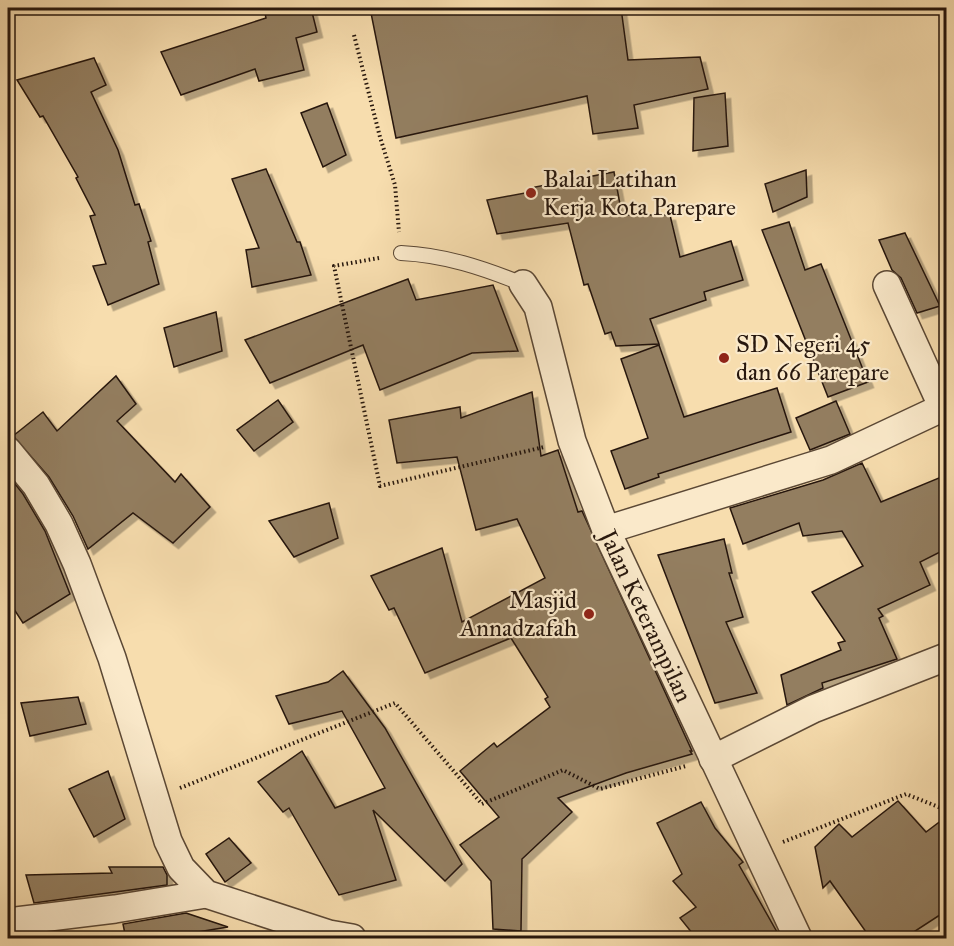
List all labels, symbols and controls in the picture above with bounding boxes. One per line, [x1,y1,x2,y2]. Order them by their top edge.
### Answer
place label: Balai Latihan Kerja Kota Parepare [543,164,736,222]
marker: Balai Latihan Kerja Kota Parepare [524,186,538,200]
place label: SD Negeri 45 dan 66 Parepare [736,329,889,387]
marker: SD Negeri 45 dan 66 Parepare [717,351,731,365]
street label: Jalan Keterampilan [592,522,699,707]
place label: Masjid Annadzafah [459,585,577,643]
marker: Masjid Annadzafah [582,607,596,621]

